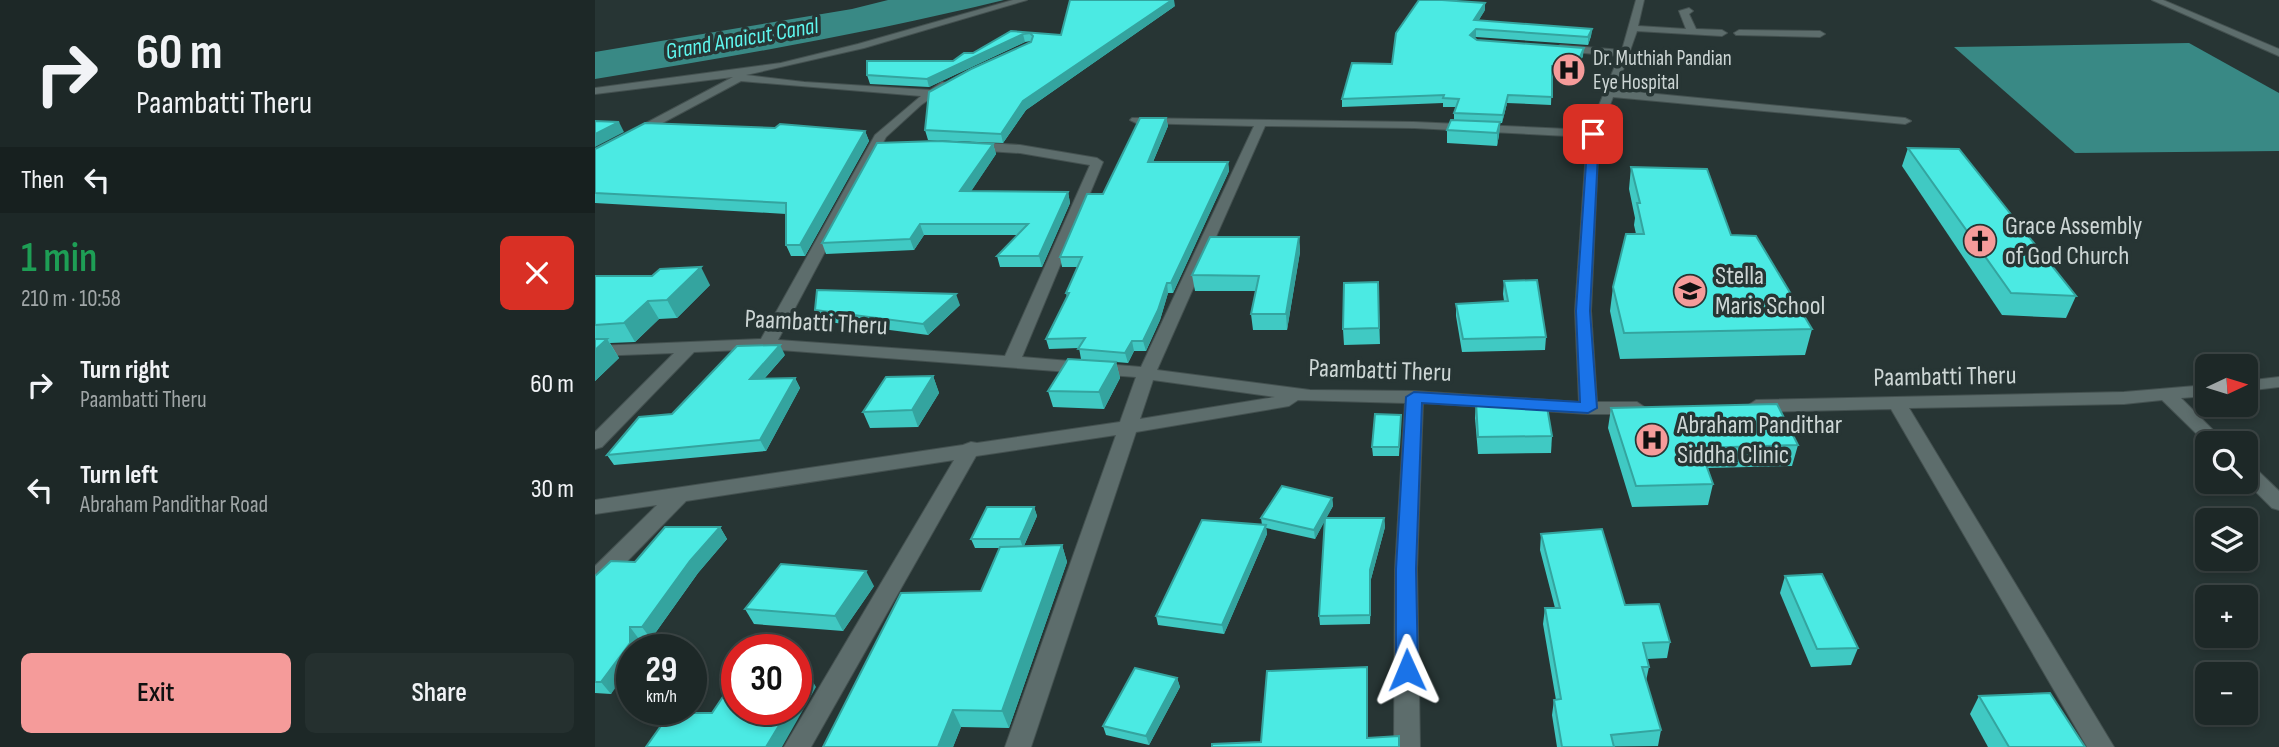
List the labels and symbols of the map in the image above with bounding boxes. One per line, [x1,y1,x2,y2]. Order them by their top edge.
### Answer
water label: Grand Anaicut Canal [663,12,821,66]
place label: Dr. Muthiah Pandian Eye Hospital [1593,46,1732,95]
hospital icon: Dr. Muthiah Pandian Eye Hospital [1550,51,1588,89]
pin [1563,104,1623,164]
place label: Grace Assembly of God Church [2005,211,2142,272]
church icon: Grace Assembly of God Church [1961,222,1999,260]
place label: Stella Maris School [1715,261,1825,322]
school or university icon: Stella Maris School [1671,272,1709,310]
street label: Paambatti Theru [744,304,888,342]
street label: Paambatti Theru [1308,353,1452,389]
north arrow [2195,354,2257,416]
street label: Paambatti Theru [1873,360,2017,394]
place label: Abraham Pandithar Siddha Clinic [1676,410,1843,471]
hospital icon: Abraham Pandithar Siddha Clinic [1633,421,1671,459]
position arrow [1370,633,1444,707]
speed limit sign: 30 [721,634,812,725]

